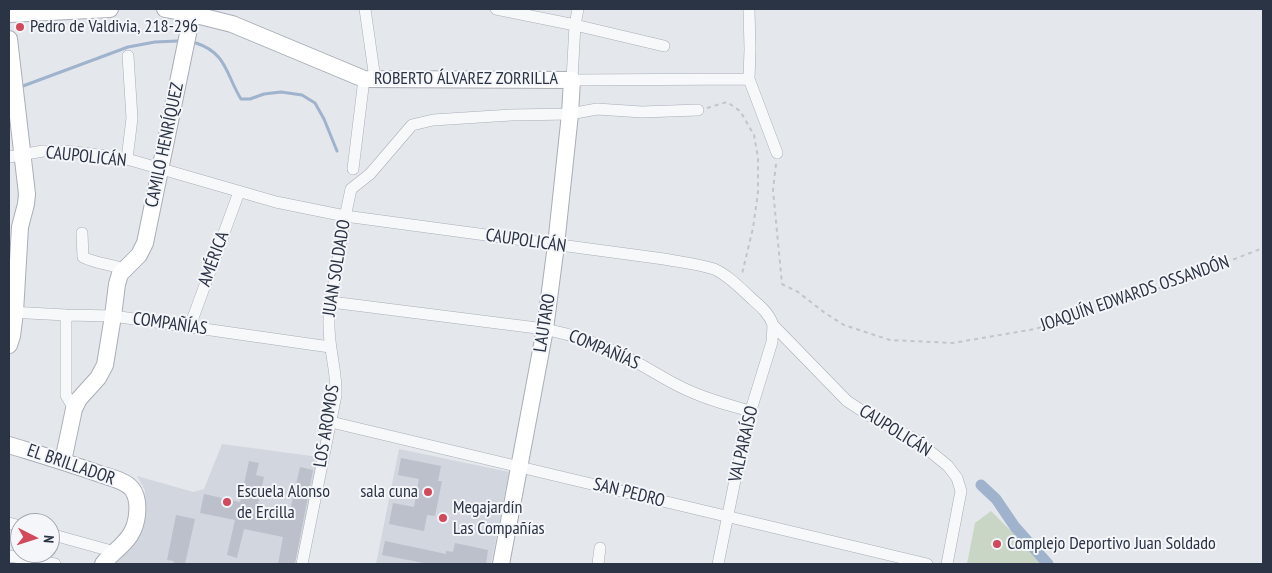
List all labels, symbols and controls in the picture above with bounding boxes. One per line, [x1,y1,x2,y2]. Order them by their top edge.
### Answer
place label: Pedro de Valdivia, 218-296 [30,16,198,38]
marker: Pedro de Valdivia, 218-296 [14,21,26,33]
street label: ROBERTO ÁLVAREZ ZORRILLA [374,68,558,90]
street label: CAMILO HENRÍQUEZ [141,81,189,209]
street label: CAUPOLICÁN [45,142,127,172]
street label: JUAN SOLDADO [319,218,355,318]
street label: CAUPOLICÁN [484,225,568,257]
street label: AMÉRICA [194,229,234,289]
street label: JOAQUÍN EDWARDS OSSANDÓN [1038,252,1232,336]
street label: LAUTARO [530,292,560,354]
street label: COMPAÑÍAS [131,308,209,340]
street label: COMPAÑÍAS [565,325,643,375]
street label: LOS AROMOS [310,383,344,469]
street label: CAUPOLICÁN [855,400,935,462]
street label: VALPARAÍSO [725,404,763,484]
street label: EL BRILLADOR [24,440,118,490]
street label: SAN PEDRO [591,474,667,512]
place label: Escuela Alonso de Ercilla [237,481,330,524]
place label: sala cuna [360,481,418,503]
marker: sala cuna [422,486,434,498]
marker: Escuela Alonso de Ercilla [221,496,233,508]
place label: Megajardín Las Compañías [453,497,545,540]
marker: Megajardín Las Compañías [437,512,449,524]
north arrow [10,513,60,563]
place label: Complejo Deportivo Juan Soldado [1007,533,1216,555]
text: N [40,535,58,544]
marker: Complejo Deportivo Juan Soldado [991,538,1003,550]

